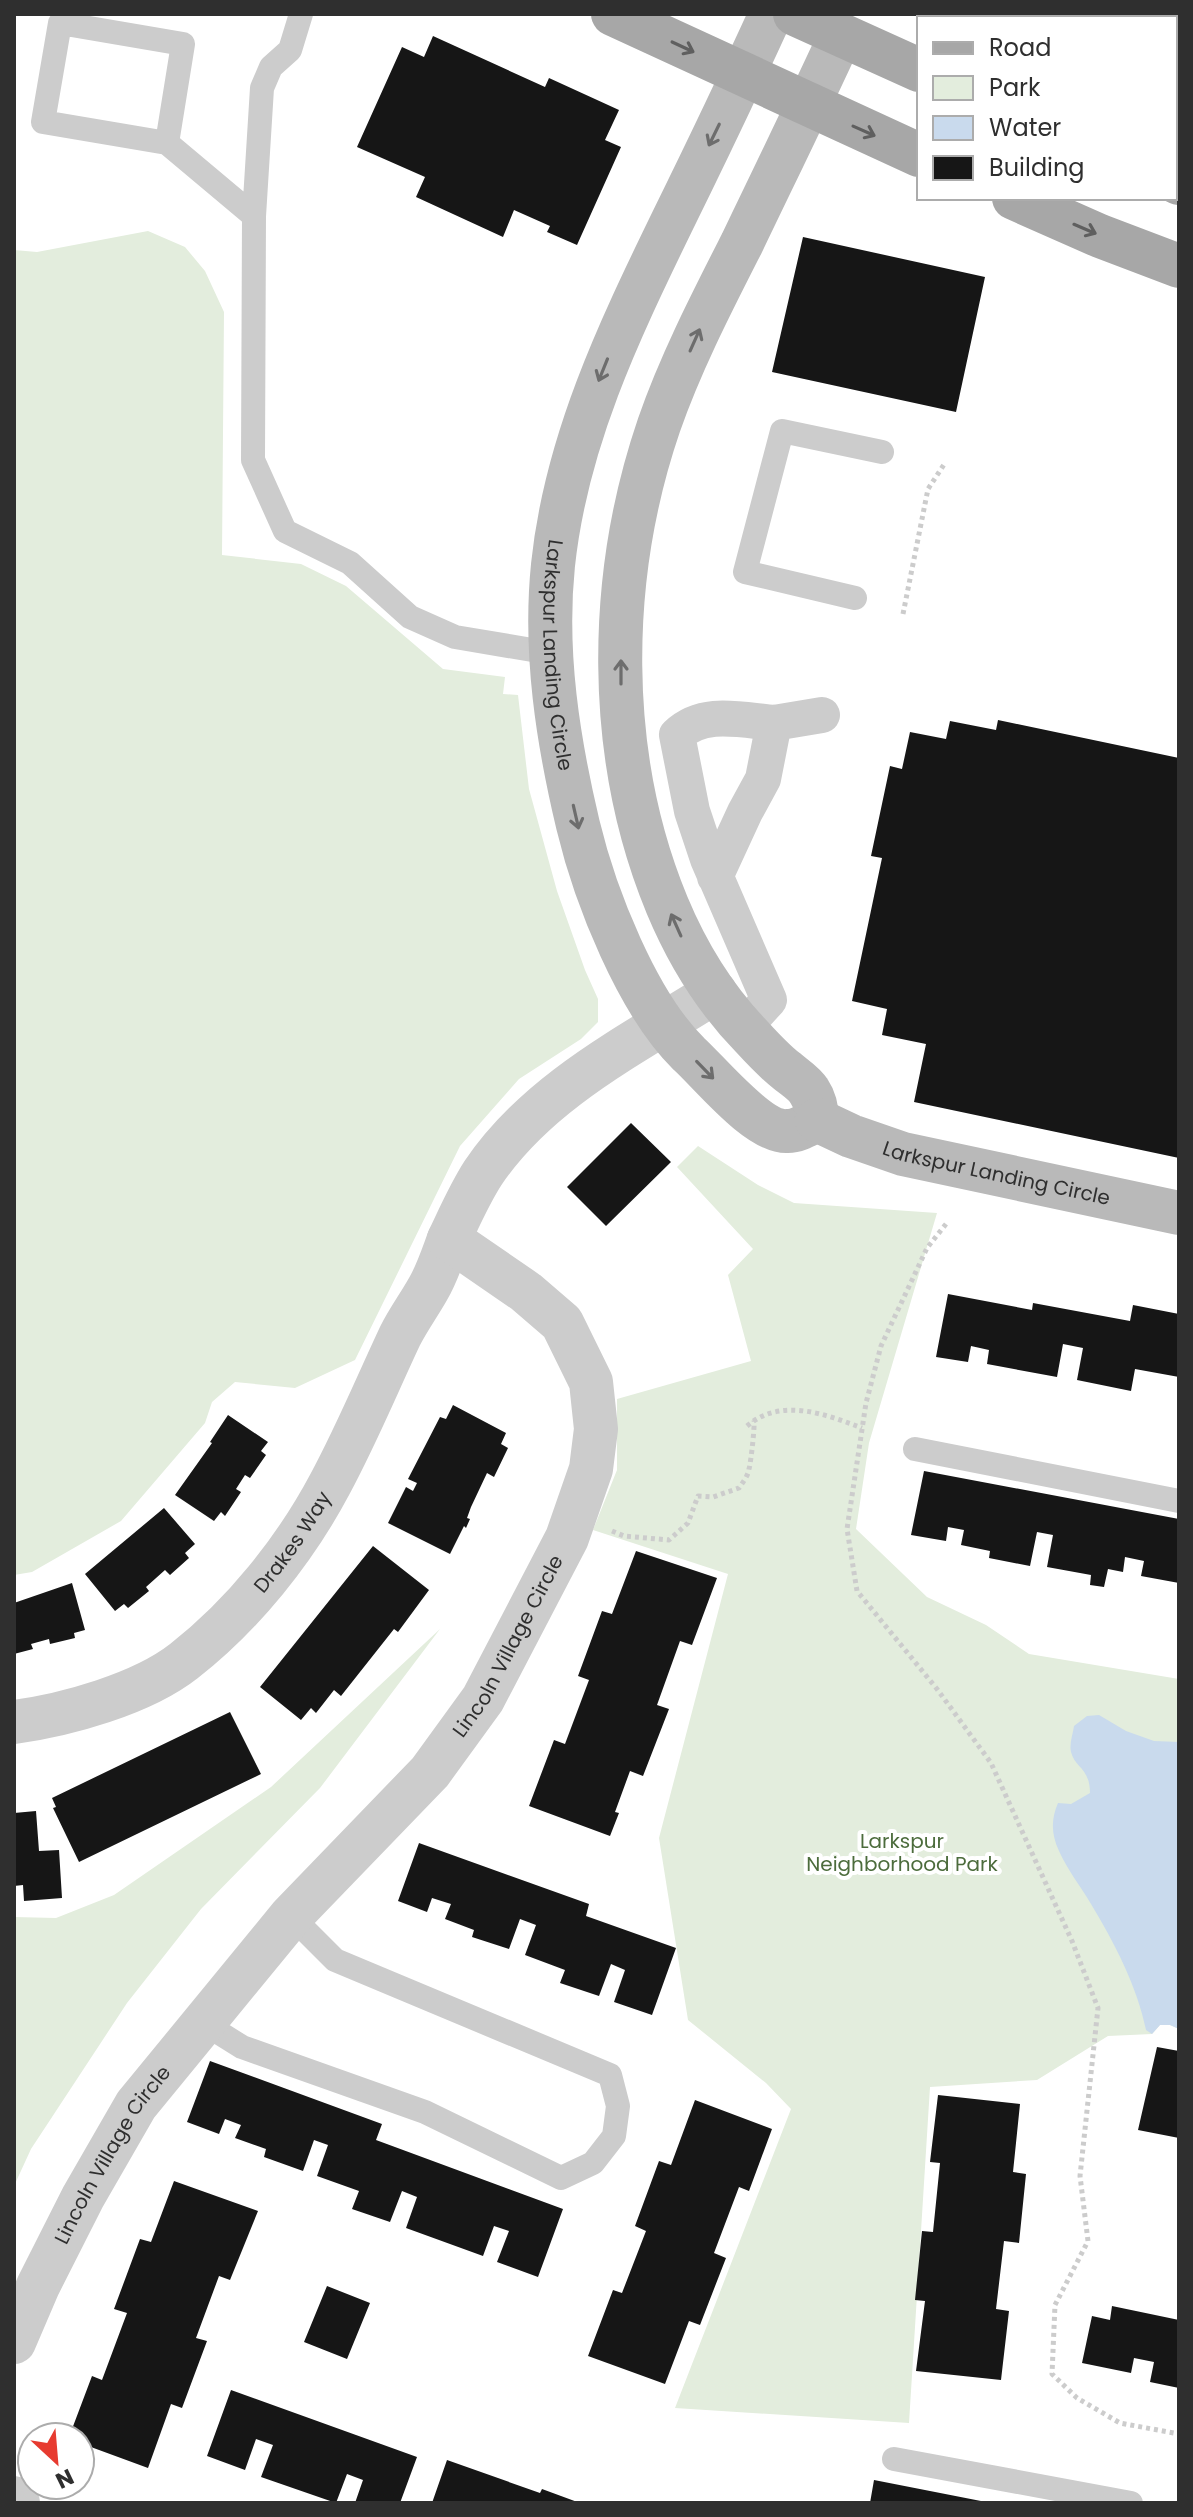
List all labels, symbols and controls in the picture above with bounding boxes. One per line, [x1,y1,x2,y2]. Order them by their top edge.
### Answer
legend [917,16,1177,200]
text: Road [989,31,1051,64]
one-way arrow [671,40,695,55]
text: Park [989,71,1041,104]
text: Water [989,111,1061,144]
one-way arrow [706,123,721,147]
one-way arrow [851,124,875,139]
text: Building [989,151,1085,184]
one-way arrow [1072,223,1097,238]
one-way arrow [689,328,704,353]
one-way arrow [595,357,609,382]
street label: Larkspur Landing Circle [536,538,580,773]
one-way arrow [613,659,628,686]
one-way arrow [569,804,584,829]
one-way arrow [668,913,683,937]
one-way arrow [696,1060,715,1080]
street label: Larkspur Landing Circle [879,1134,1113,1212]
street label: Drakes Way [247,1486,337,1599]
street label: Lincoln Village Circle [446,1550,570,1743]
park label: Larkspur Neighborhood Park [806,1827,998,1878]
street label: Lincoln Village Circle [47,2059,177,2249]
north arrow [16,2421,96,2501]
text: N [50,2461,79,2496]

